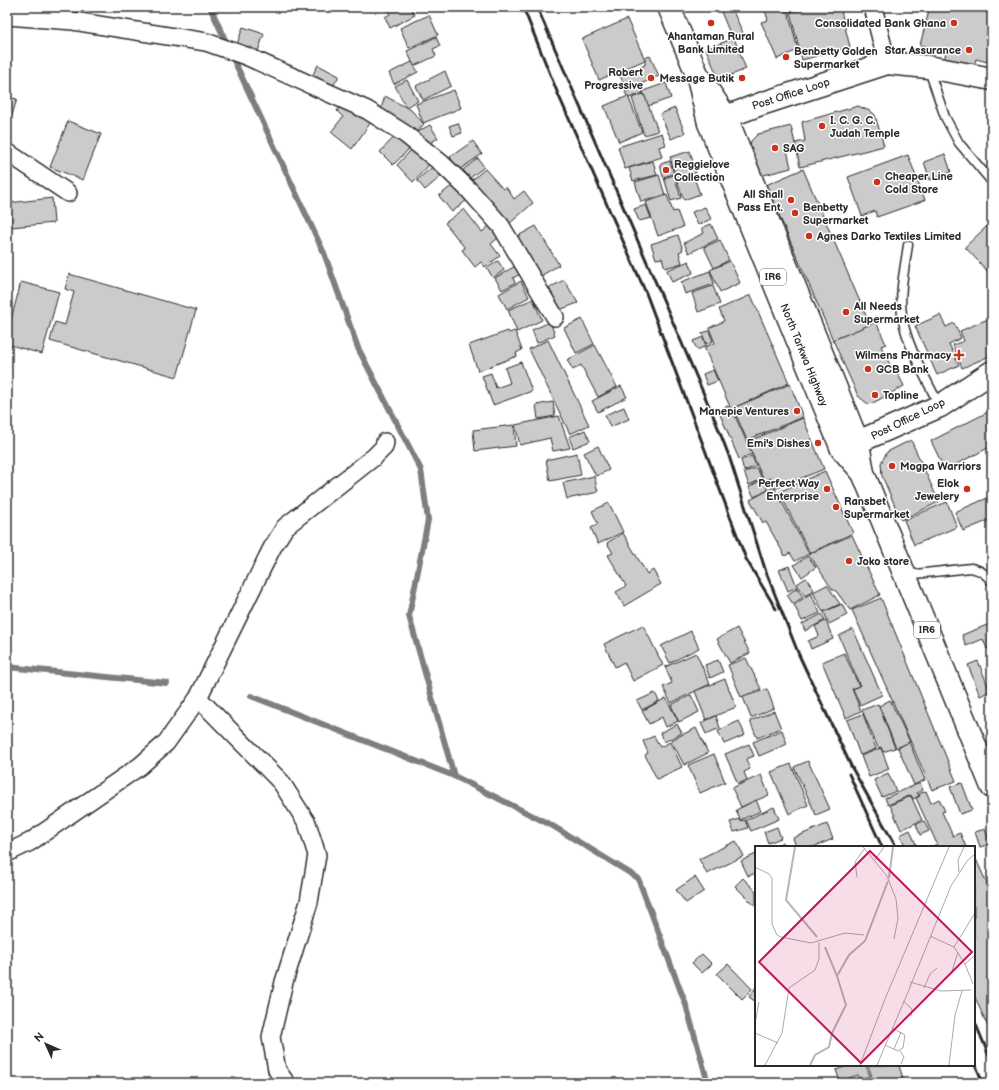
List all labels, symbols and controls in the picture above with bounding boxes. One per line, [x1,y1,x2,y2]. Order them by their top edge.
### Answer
place label: Consolidated Bank Ghana [815,17,946,30]
marker: Ahantaman Rural Bank Limited [706,18,716,28]
marker: Consolidated Bank Ghana [949,18,959,28]
place label: Ahantaman Rural Bank Limited [667,30,755,56]
place label: Star Assurance [885,44,961,57]
place label: Benbetty Golden Supermarket [794,45,878,71]
marker: Star Assurance [964,45,974,55]
marker: Benbetty Golden Supermarket [781,52,791,62]
place label: Robert Progressive [584,66,643,92]
place label: Message Butik [659,72,734,85]
marker: Robert Progressive [646,73,656,83]
marker: Message Butik [737,73,747,83]
street label: Post Office Loop [750,75,832,113]
place label: I. C. G. C. Judah Temple [830,114,900,140]
marker: I. C. G. C. Judah Temple [817,121,827,131]
place label: SAG [783,142,804,155]
marker: SAG [770,143,780,153]
place label: Reggielove Collection [674,158,730,184]
marker: Reggielove Collection [661,165,671,175]
place label: Cheaper Line Cold Store [885,170,953,196]
marker: Cheaper Line Cold Store [872,177,882,187]
place label: All Shall Pass Ent. [737,188,784,214]
marker: All Shall Pass Ent. [786,195,796,205]
place label: Benbetty Supermarket [803,201,869,227]
marker: Benbetty Supermarket [790,208,800,218]
place label: Agnes Darko Textiles Limited [816,230,961,243]
marker: Agnes Darko Textiles Limited [804,231,814,241]
road number: IR6 [760,269,786,285]
place label: All Needs Supermarket [853,300,920,326]
street label: North Tarkwa Highway [777,302,831,408]
marker: All Needs Supermarket [841,307,851,317]
place label: Wilmens Pharmacy [855,349,951,362]
marker: Wilmens Pharmacy [954,350,964,360]
place label: GCB Bank [876,363,929,376]
marker: GCB Bank [863,364,873,374]
place label: Topline [883,389,919,402]
marker: Topline [870,390,880,400]
street label: Post Office Loop [869,395,947,443]
place label: Manepie Ventures [699,405,790,418]
marker: Manepie Ventures [792,406,802,416]
place label: Emi's Dishes [747,437,811,450]
marker: Emi's Dishes [813,438,823,448]
place label: Mogpa Warriors [900,460,982,473]
marker: Mogpa Warriors [887,461,897,471]
place label: Perfect Way Enterprise [758,477,819,503]
place label: Elok Jewelery [915,477,959,503]
marker: Perfect Way Enterprise [822,484,832,494]
marker: Elok Jewelery [962,484,972,494]
place label: Ransbet Supermarket [844,495,910,521]
marker: Ransbet Supermarket [831,502,841,512]
place label: Joko store [857,555,909,568]
marker: Joko store [844,556,854,566]
road number: IR6 [914,622,940,638]
inset map [755,846,975,1066]
north arrow [26,1024,66,1064]
text: N [32,1030,47,1045]

